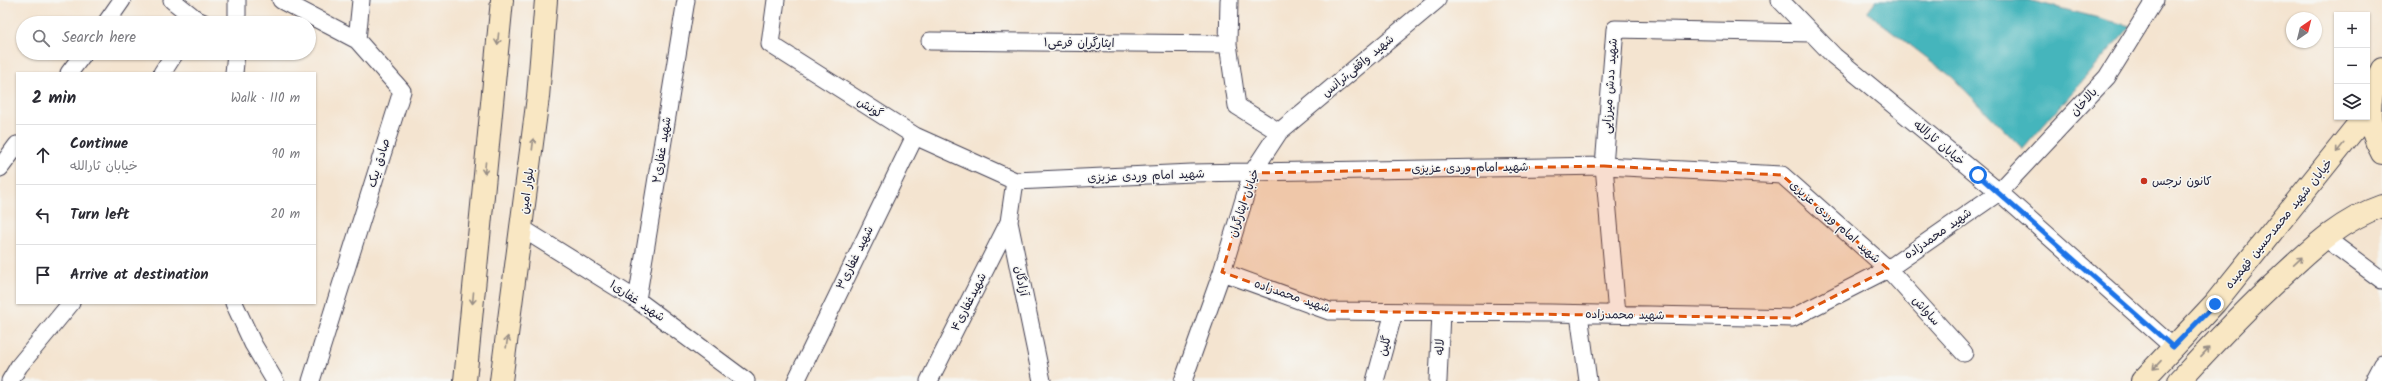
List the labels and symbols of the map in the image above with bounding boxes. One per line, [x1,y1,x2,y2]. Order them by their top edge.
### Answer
north arrow [2286,12,2322,48]
street label: شهید واقفی،ترانس [1318,30,1398,102]
one-way arrow [494,32,502,45]
street label: ایثارگران فرعی۱ [1043,33,1115,53]
street label: شهید ددش میرزایی [1597,38,1623,134]
street label: بالاخان [2066,83,2102,121]
street label: گونش [853,93,887,123]
street label: شهید غفاری۲ [647,115,677,185]
street label: خیابان ثارالله [1909,116,1969,170]
street label: صادق بیک [363,136,395,190]
one-way arrow [529,138,537,151]
one-way arrow [2335,142,2344,153]
street label: خیابان شهید محمدحسین فهمیده [2220,155,2338,293]
street label: شهید امام وردی عزیزی [1411,157,1529,179]
one-way arrow [481,161,489,174]
street label: شهید امام وردی عزیزی [1087,164,1205,188]
street label: خیابان ایثارگران [1223,166,1265,240]
route start [1969,166,1987,184]
street label: بلوار امین [515,167,539,215]
place label: کانون نرجس [2152,172,2212,191]
street label: شهید امام وردی عزیزی [1785,176,1885,268]
marker: کانون نرجس [2139,176,2149,186]
street label: شهید محمدزاده [1900,203,1976,265]
street label: شهید غفاری۳ [831,223,879,293]
one-way arrow [2293,257,2303,266]
street label: آزادگان [1009,264,1033,299]
street label: شهیدغفاری۴ [946,269,992,335]
street label: شهید محمدزاده [1251,274,1333,318]
street label: شهید غفاری۱ [605,275,669,327]
one-way arrow [470,291,477,304]
street label: ساواش [1907,292,1945,330]
route end [2206,295,2224,313]
street label: شهید محمدزاده [1585,305,1665,325]
street label: گلین [1373,334,1397,358]
one-way arrow [503,336,511,349]
street label: لاله [1430,338,1450,356]
one-way arrow [2200,347,2210,357]
one-way arrow [2153,359,2162,369]

